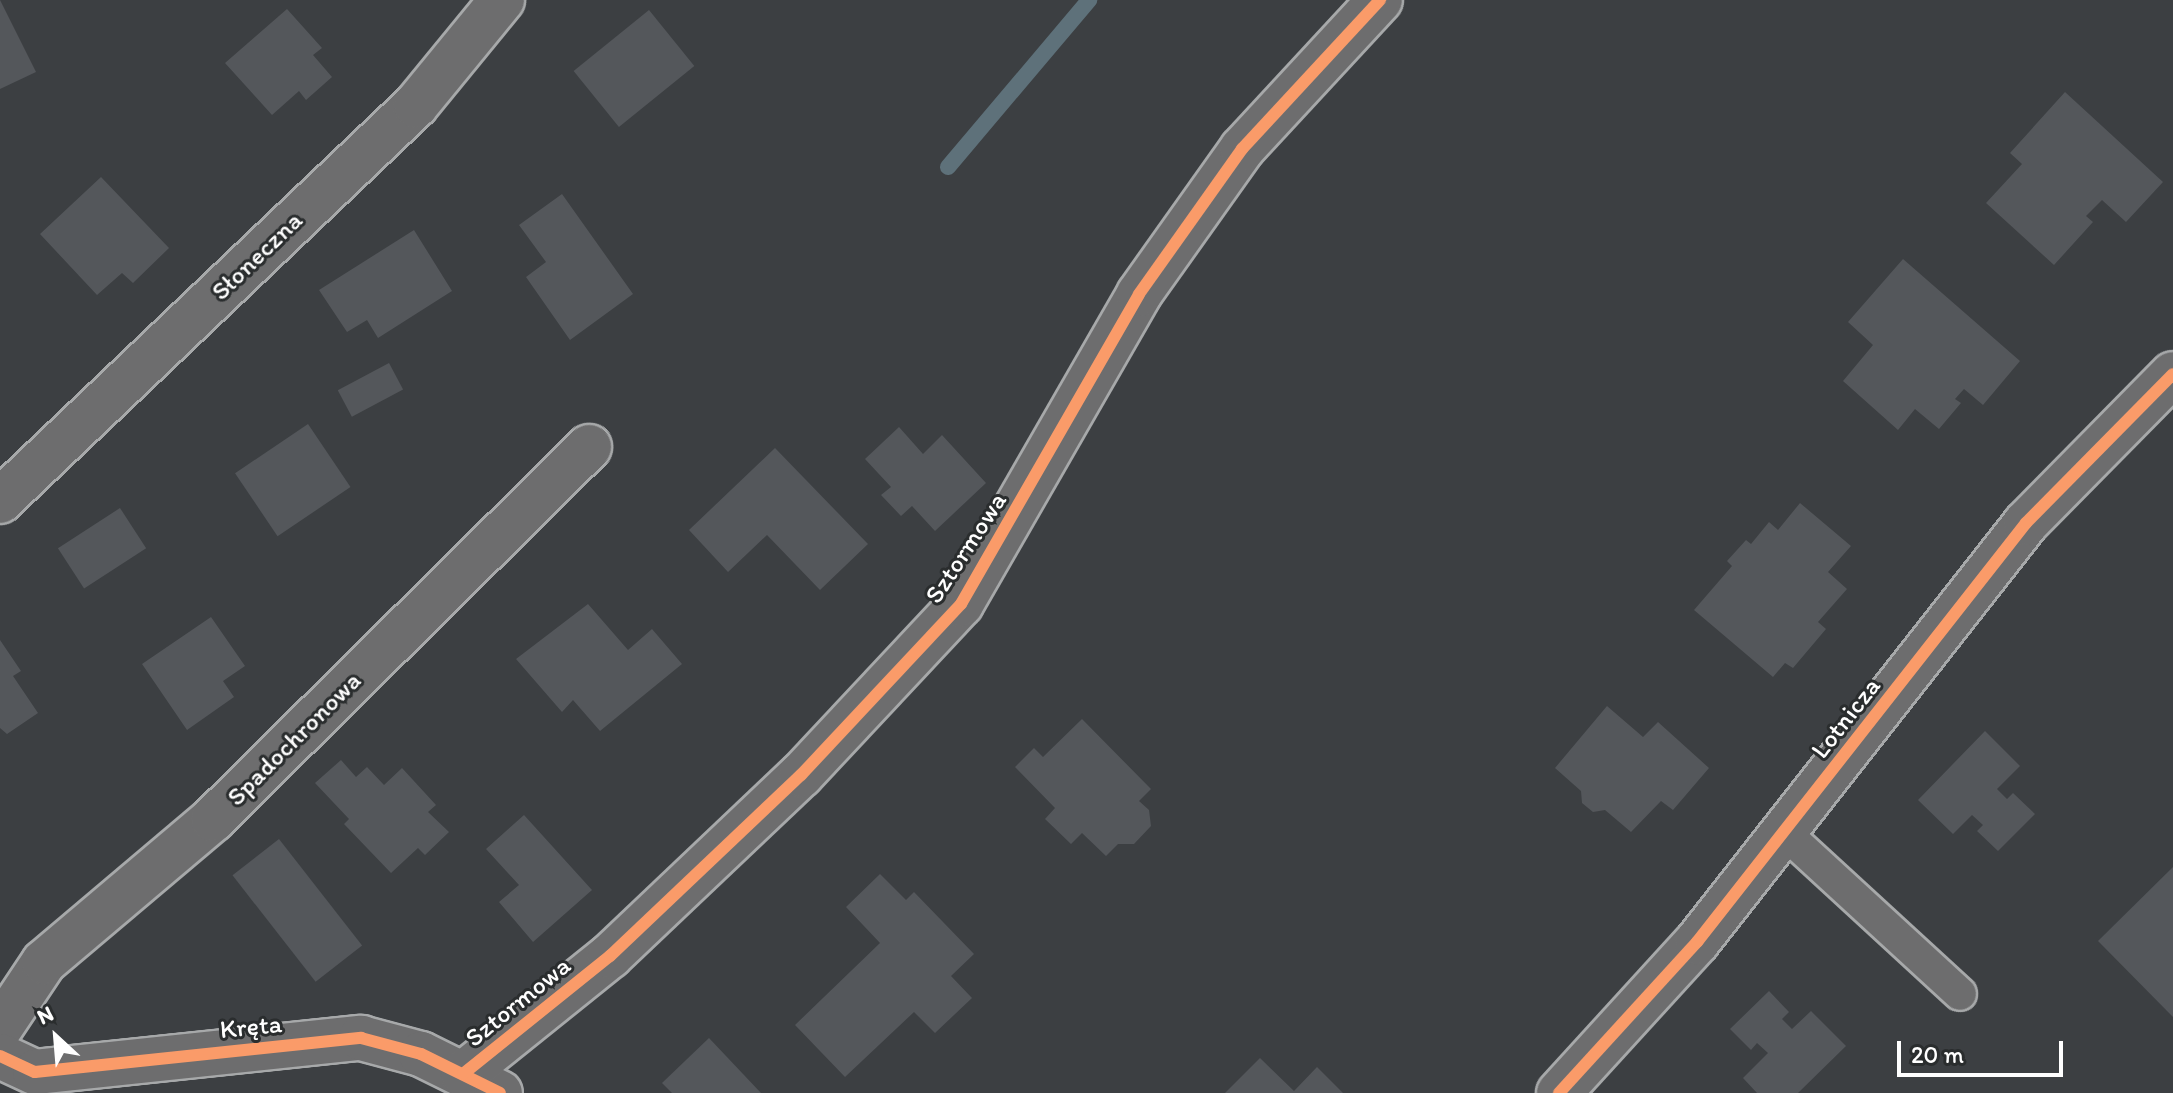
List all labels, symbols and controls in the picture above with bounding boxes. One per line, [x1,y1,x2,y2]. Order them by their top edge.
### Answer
street label: Słoneczna [205,205,309,307]
street label: Sztormowa [919,487,1013,609]
street label: Spadochronowa [220,665,368,813]
street label: Lotnicza [1805,671,1887,765]
street label: Sztormowa [459,950,577,1054]
north arrow [16,997,96,1077]
text: N [33,1000,58,1030]
street label: Kręta [218,1008,284,1046]
scale bar [1901,1025,2067,1075]
text: 20 m [1911,1040,1964,1069]

